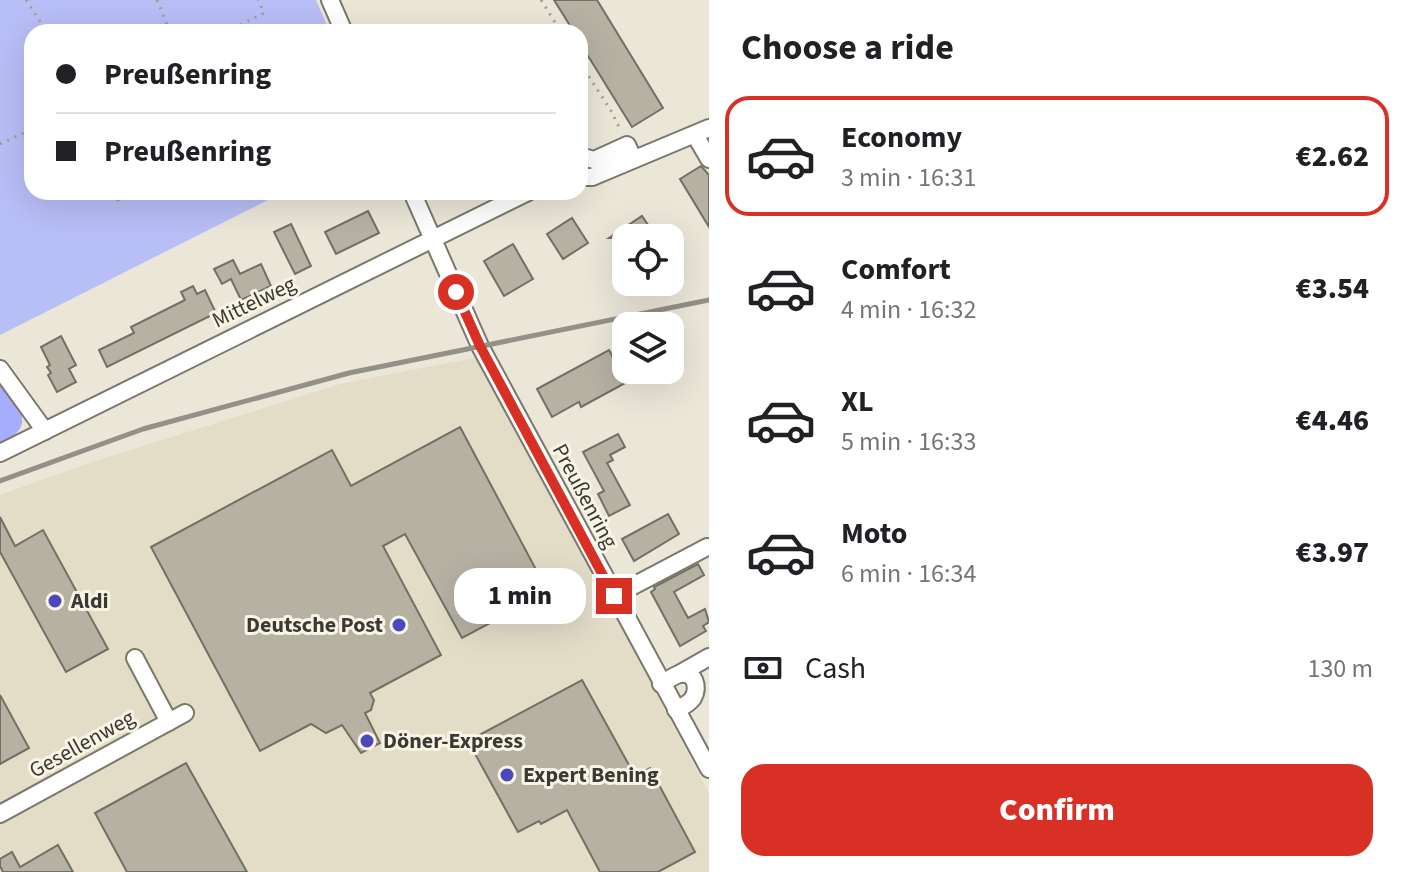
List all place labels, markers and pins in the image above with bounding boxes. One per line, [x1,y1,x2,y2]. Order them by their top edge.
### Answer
place label: Aldi [70,585,109,617]
marker: Aldi [46,592,64,610]
place label: Deutsche Post [246,609,384,641]
marker: Deutsche Post [390,616,408,634]
place label: Döner-Express [383,725,523,757]
marker: Döner-Express [358,732,376,750]
place label: Expert Bening [523,759,659,791]
marker: Expert Bening [498,766,516,784]

